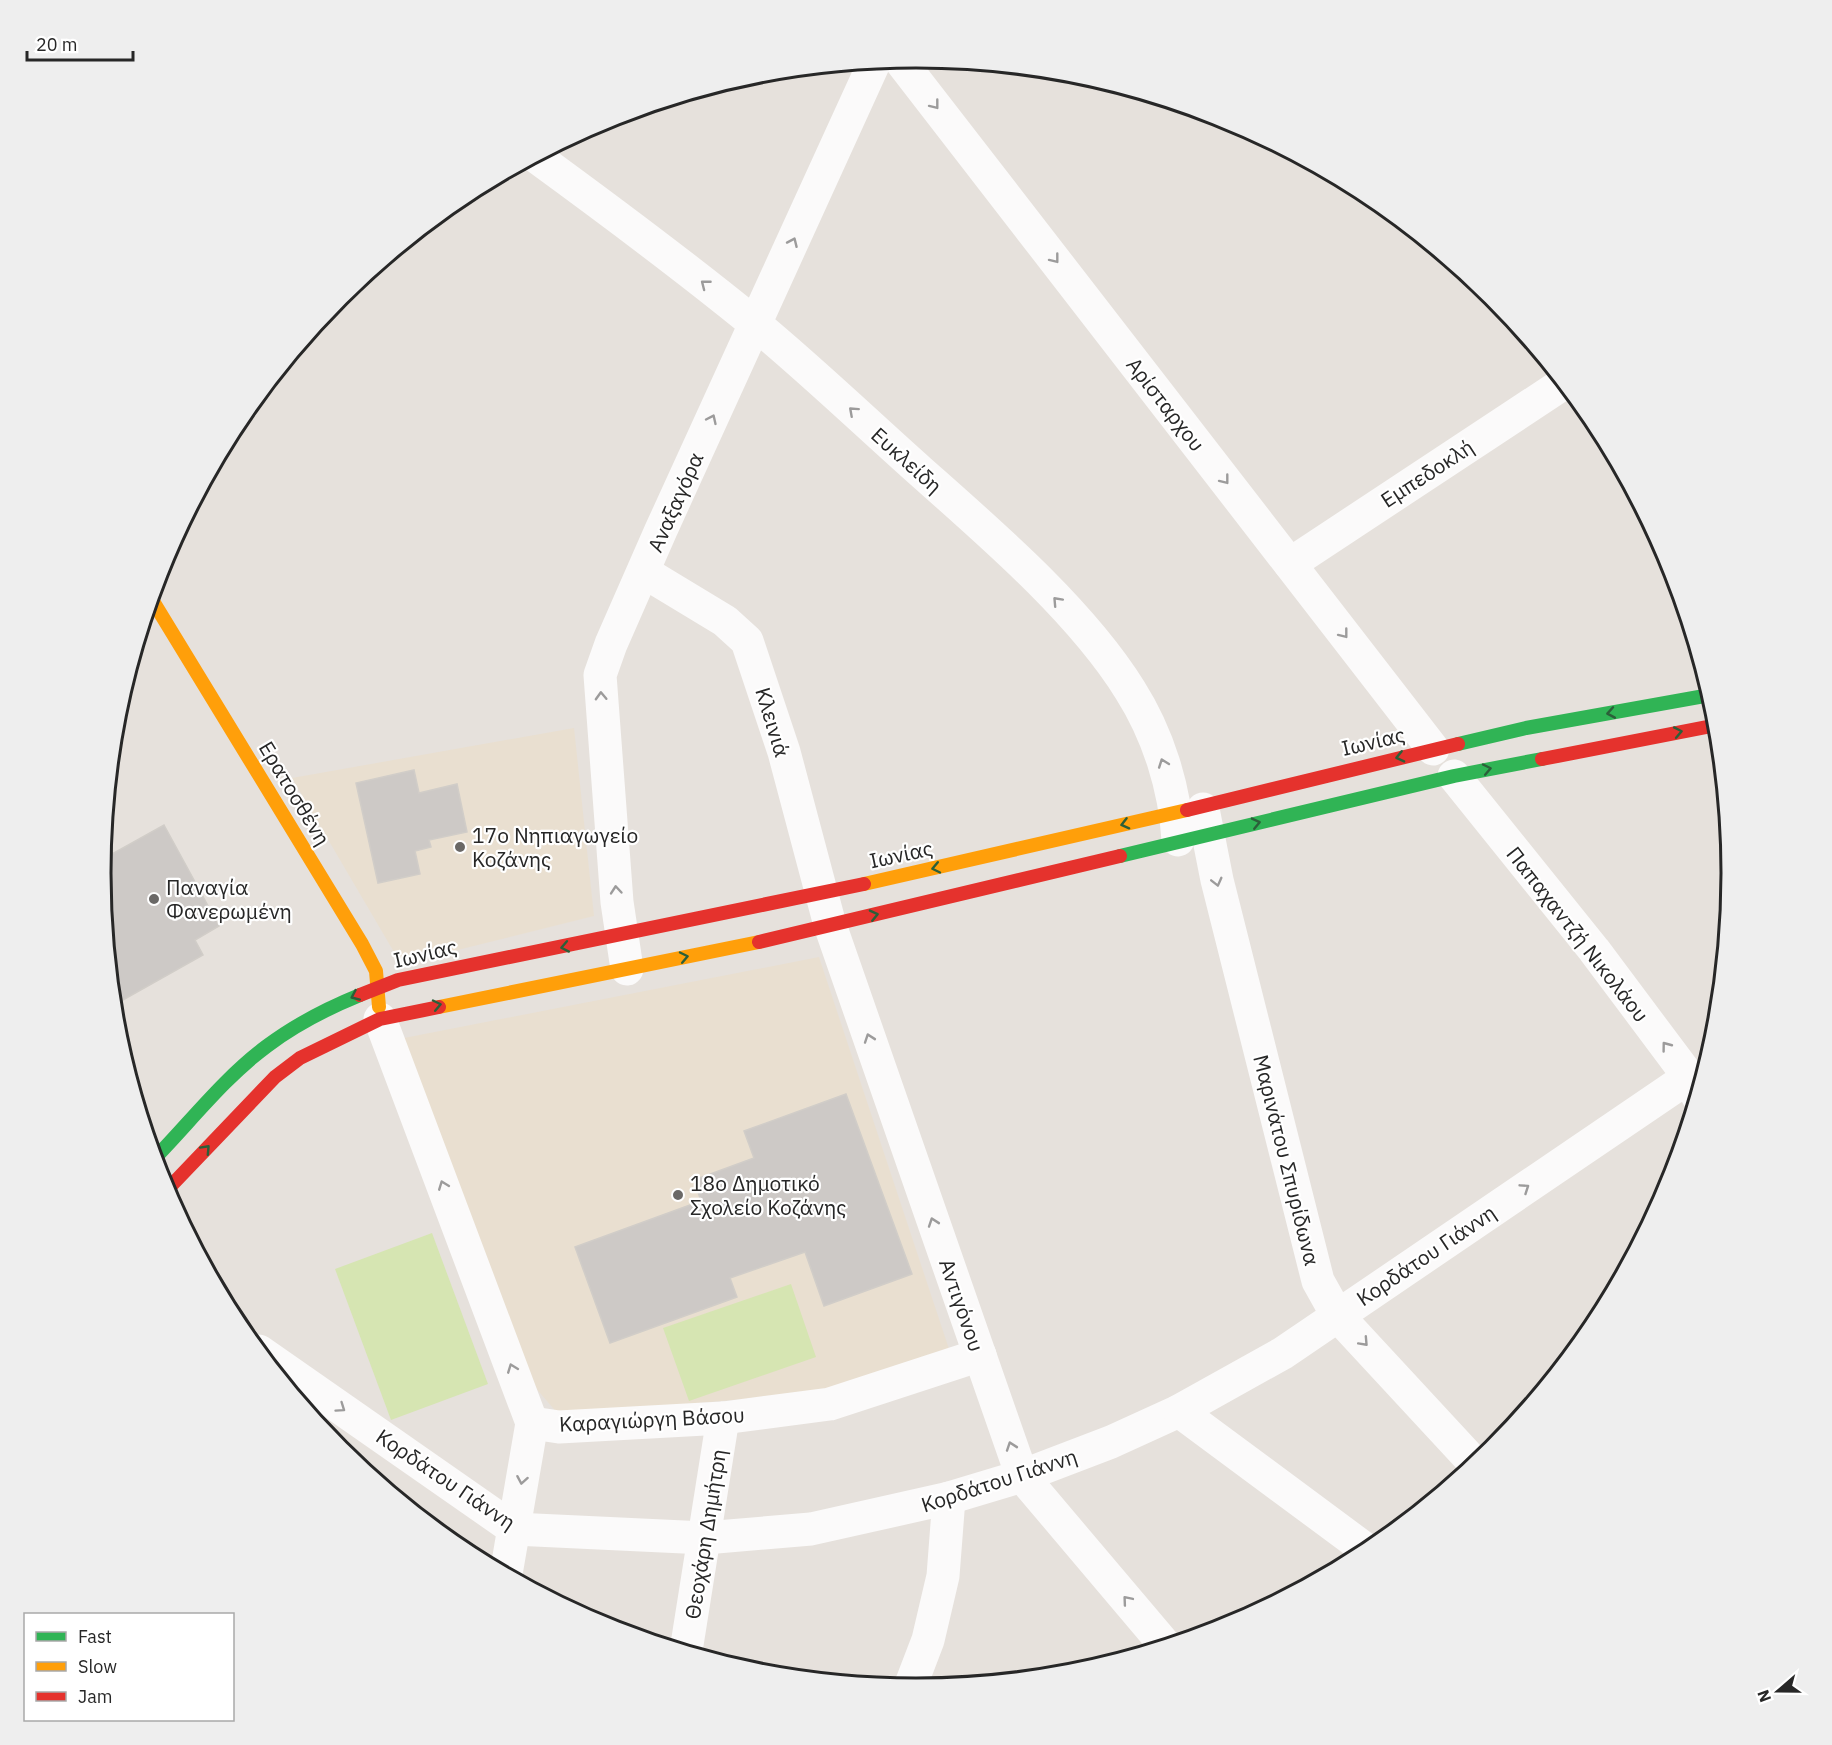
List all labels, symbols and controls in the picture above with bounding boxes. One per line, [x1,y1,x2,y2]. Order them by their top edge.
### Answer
scale bar [27,24,134,62]
text: 20 m [36,33,78,56]
one-way arrow [928,98,939,109]
one-way arrow [786,238,798,249]
one-way arrow [1047,252,1058,263]
one-way arrow [701,281,712,292]
street label: Αρίσταρχου [1120,351,1212,457]
one-way arrow [849,407,860,418]
one-way arrow [705,415,717,426]
street label: Ευκλείδη [865,421,949,499]
street label: Εμπεδοκλή [1375,433,1479,513]
street label: Αναξαγόρα [641,448,709,556]
one-way arrow [1218,473,1229,484]
one-way arrow [1053,598,1064,608]
one-way arrow [1337,627,1348,638]
street label: Κλεινιά [749,684,797,760]
one-way arrow [595,691,607,700]
one-way arrow [1607,707,1616,719]
street label: Ιωνίας [1339,720,1407,762]
one-way arrow [1673,726,1683,739]
street label: Ερατοσθένη [253,736,337,850]
one-way arrow [1395,749,1405,762]
one-way arrow [1157,758,1170,769]
one-way arrow [1481,763,1491,776]
one-way arrow [1121,816,1131,829]
one-way arrow [1251,817,1261,830]
place label: 17ο Νηπιαγωγείο Κοζάνης [472,821,638,873]
street label: Ιωνίας [867,834,935,874]
marker: 17ο Νηπιαγωγείο Κοζάνης [453,840,467,854]
street label: Παπαχαντζή Νικολάου [1501,840,1655,1028]
one-way arrow [931,861,941,874]
place label: Παναγία Φανερωμένη [166,873,292,925]
one-way arrow [1210,877,1223,887]
one-way arrow [610,886,623,895]
marker: Παναγία Φανερωμένη [147,892,161,906]
one-way arrow [869,909,879,922]
street label: Ιωνίας [391,932,459,974]
one-way arrow [560,940,570,953]
one-way arrow [679,951,689,964]
one-way arrow [351,989,362,1001]
one-way arrow [432,1000,442,1013]
one-way arrow [864,1033,876,1044]
one-way arrow [1662,1041,1673,1052]
street label: Μαρινάτου Σπυρίδωνα [1247,1052,1327,1268]
one-way arrow [199,1145,210,1156]
place label: 18ο Δημοτικό Σχολείο Κοζάνης [690,1169,846,1221]
one-way arrow [438,1181,450,1192]
one-way arrow [1518,1184,1529,1195]
marker: 18ο Δημοτικό Σχολείο Κοζάνης [671,1188,685,1202]
street label: Κορδάτου Γιάννη [1351,1198,1501,1312]
one-way arrow [928,1217,941,1228]
street label: Αντιγόνου [933,1255,991,1355]
one-way arrow [1357,1335,1368,1346]
one-way arrow [506,1363,519,1374]
street label: Καραγιώργη Βάσου [558,1400,746,1438]
one-way arrow [334,1401,345,1412]
street label: Κορδάτου Γιάννη [371,1422,521,1536]
one-way arrow [1006,1441,1019,1452]
street label: Κορδάτου Γιάννη [917,1442,1081,1518]
street label: Θεοχάρη Δημήτρη [678,1447,732,1621]
one-way arrow [516,1475,529,1485]
one-way arrow [1124,1596,1135,1607]
legend [24,1613,234,1721]
text: Fast [78,1625,112,1648]
text: Slow [78,1655,117,1678]
north arrow [1748,1661,1808,1721]
text: Jam [78,1685,113,1708]
text: N [1753,1687,1775,1705]

